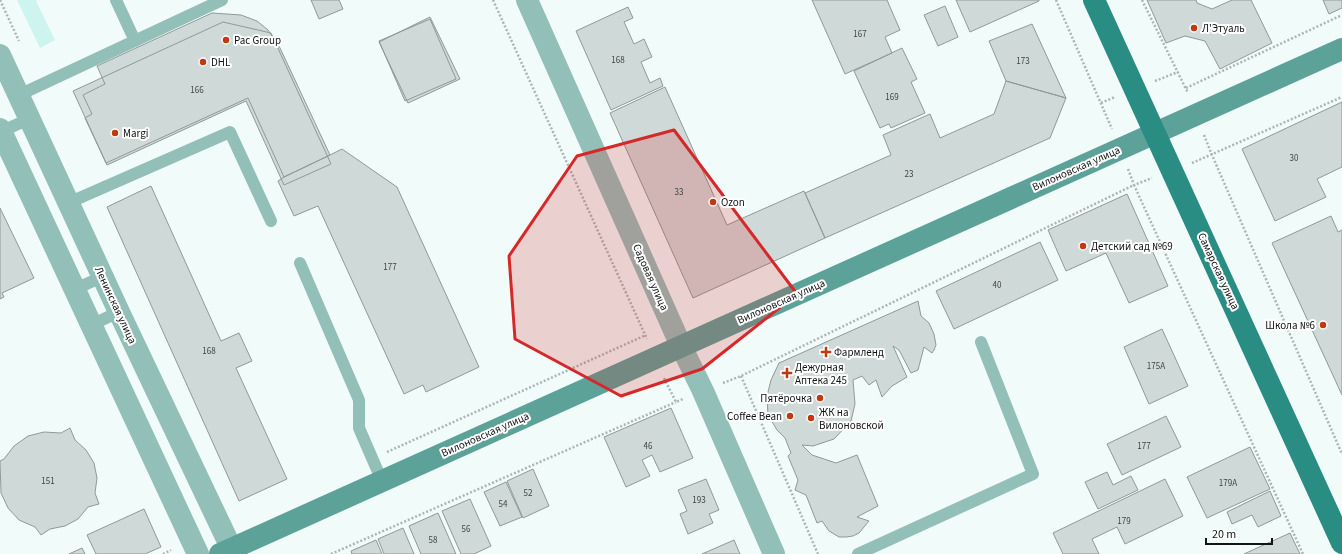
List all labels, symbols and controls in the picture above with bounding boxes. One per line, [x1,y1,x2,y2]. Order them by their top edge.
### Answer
place label: Л'Этуаль [1202,21,1245,36]
marker: Л'Этуаль [1189,23,1199,33]
house number: 167 [853,28,867,41]
place label: Pac Group [234,33,281,48]
marker: Pac Group [221,35,231,45]
house number: 168 [611,54,625,67]
place label: DHL [211,55,231,70]
house number: 173 [1016,55,1030,68]
marker: DHL [198,57,208,67]
house number: 166 [190,84,204,97]
house number: 169 [885,91,899,104]
place label: Margi [123,126,149,141]
marker: Margi [110,128,120,138]
street label: Вилоновская улица [1030,142,1123,195]
house number: 30 [1290,152,1299,165]
house number: 23 [905,168,914,181]
house number: 33 [675,186,684,199]
place label: Ozon [721,195,745,210]
marker: Ozon [708,197,718,207]
street label: Самарская улица [1194,230,1243,312]
place label: Детский сад №69 [1091,239,1173,254]
marker: Детский сад №69 [1078,241,1088,251]
street label: Садовая улица [629,242,672,313]
house number: 177 [383,261,397,274]
street label: Ленинская улица [91,264,140,346]
street label: Вилоновская улица [735,275,828,328]
house number: 40 [993,279,1002,292]
place label: Школа №6 [1265,318,1316,333]
marker: Школа №6 [1318,320,1328,330]
house number: 168 [202,345,216,358]
place label: Фармленд [834,345,884,360]
marker: Фармленд [821,347,831,357]
place label: Дежурная Аптека 245 [795,360,847,388]
house number: 175А [1147,360,1165,373]
marker: Дежурная Аптека 245 [782,368,792,378]
place label: Пятёрочка [760,391,812,406]
marker: Пятёрочка [815,393,825,403]
place label: ЖК на Вилоновской [819,405,884,433]
street label: Вилоновская улица [439,408,532,461]
place label: Coffee Bean [727,409,782,424]
marker: Coffee Bean [785,411,795,421]
marker: ЖК на Вилоновской [806,413,816,423]
house number: 46 [644,440,653,453]
house number: 177 [1137,440,1151,453]
house number: 151 [41,475,55,488]
house number: 179А [1219,477,1237,490]
house number: 52 [524,487,533,500]
house number: 193 [692,494,706,507]
house number: 54 [499,498,508,511]
house number: 179 [1117,515,1131,528]
scale bar [1206,520,1272,546]
house number: 56 [462,523,471,536]
text: 20 m [1212,526,1236,543]
house number: 58 [429,534,438,547]

